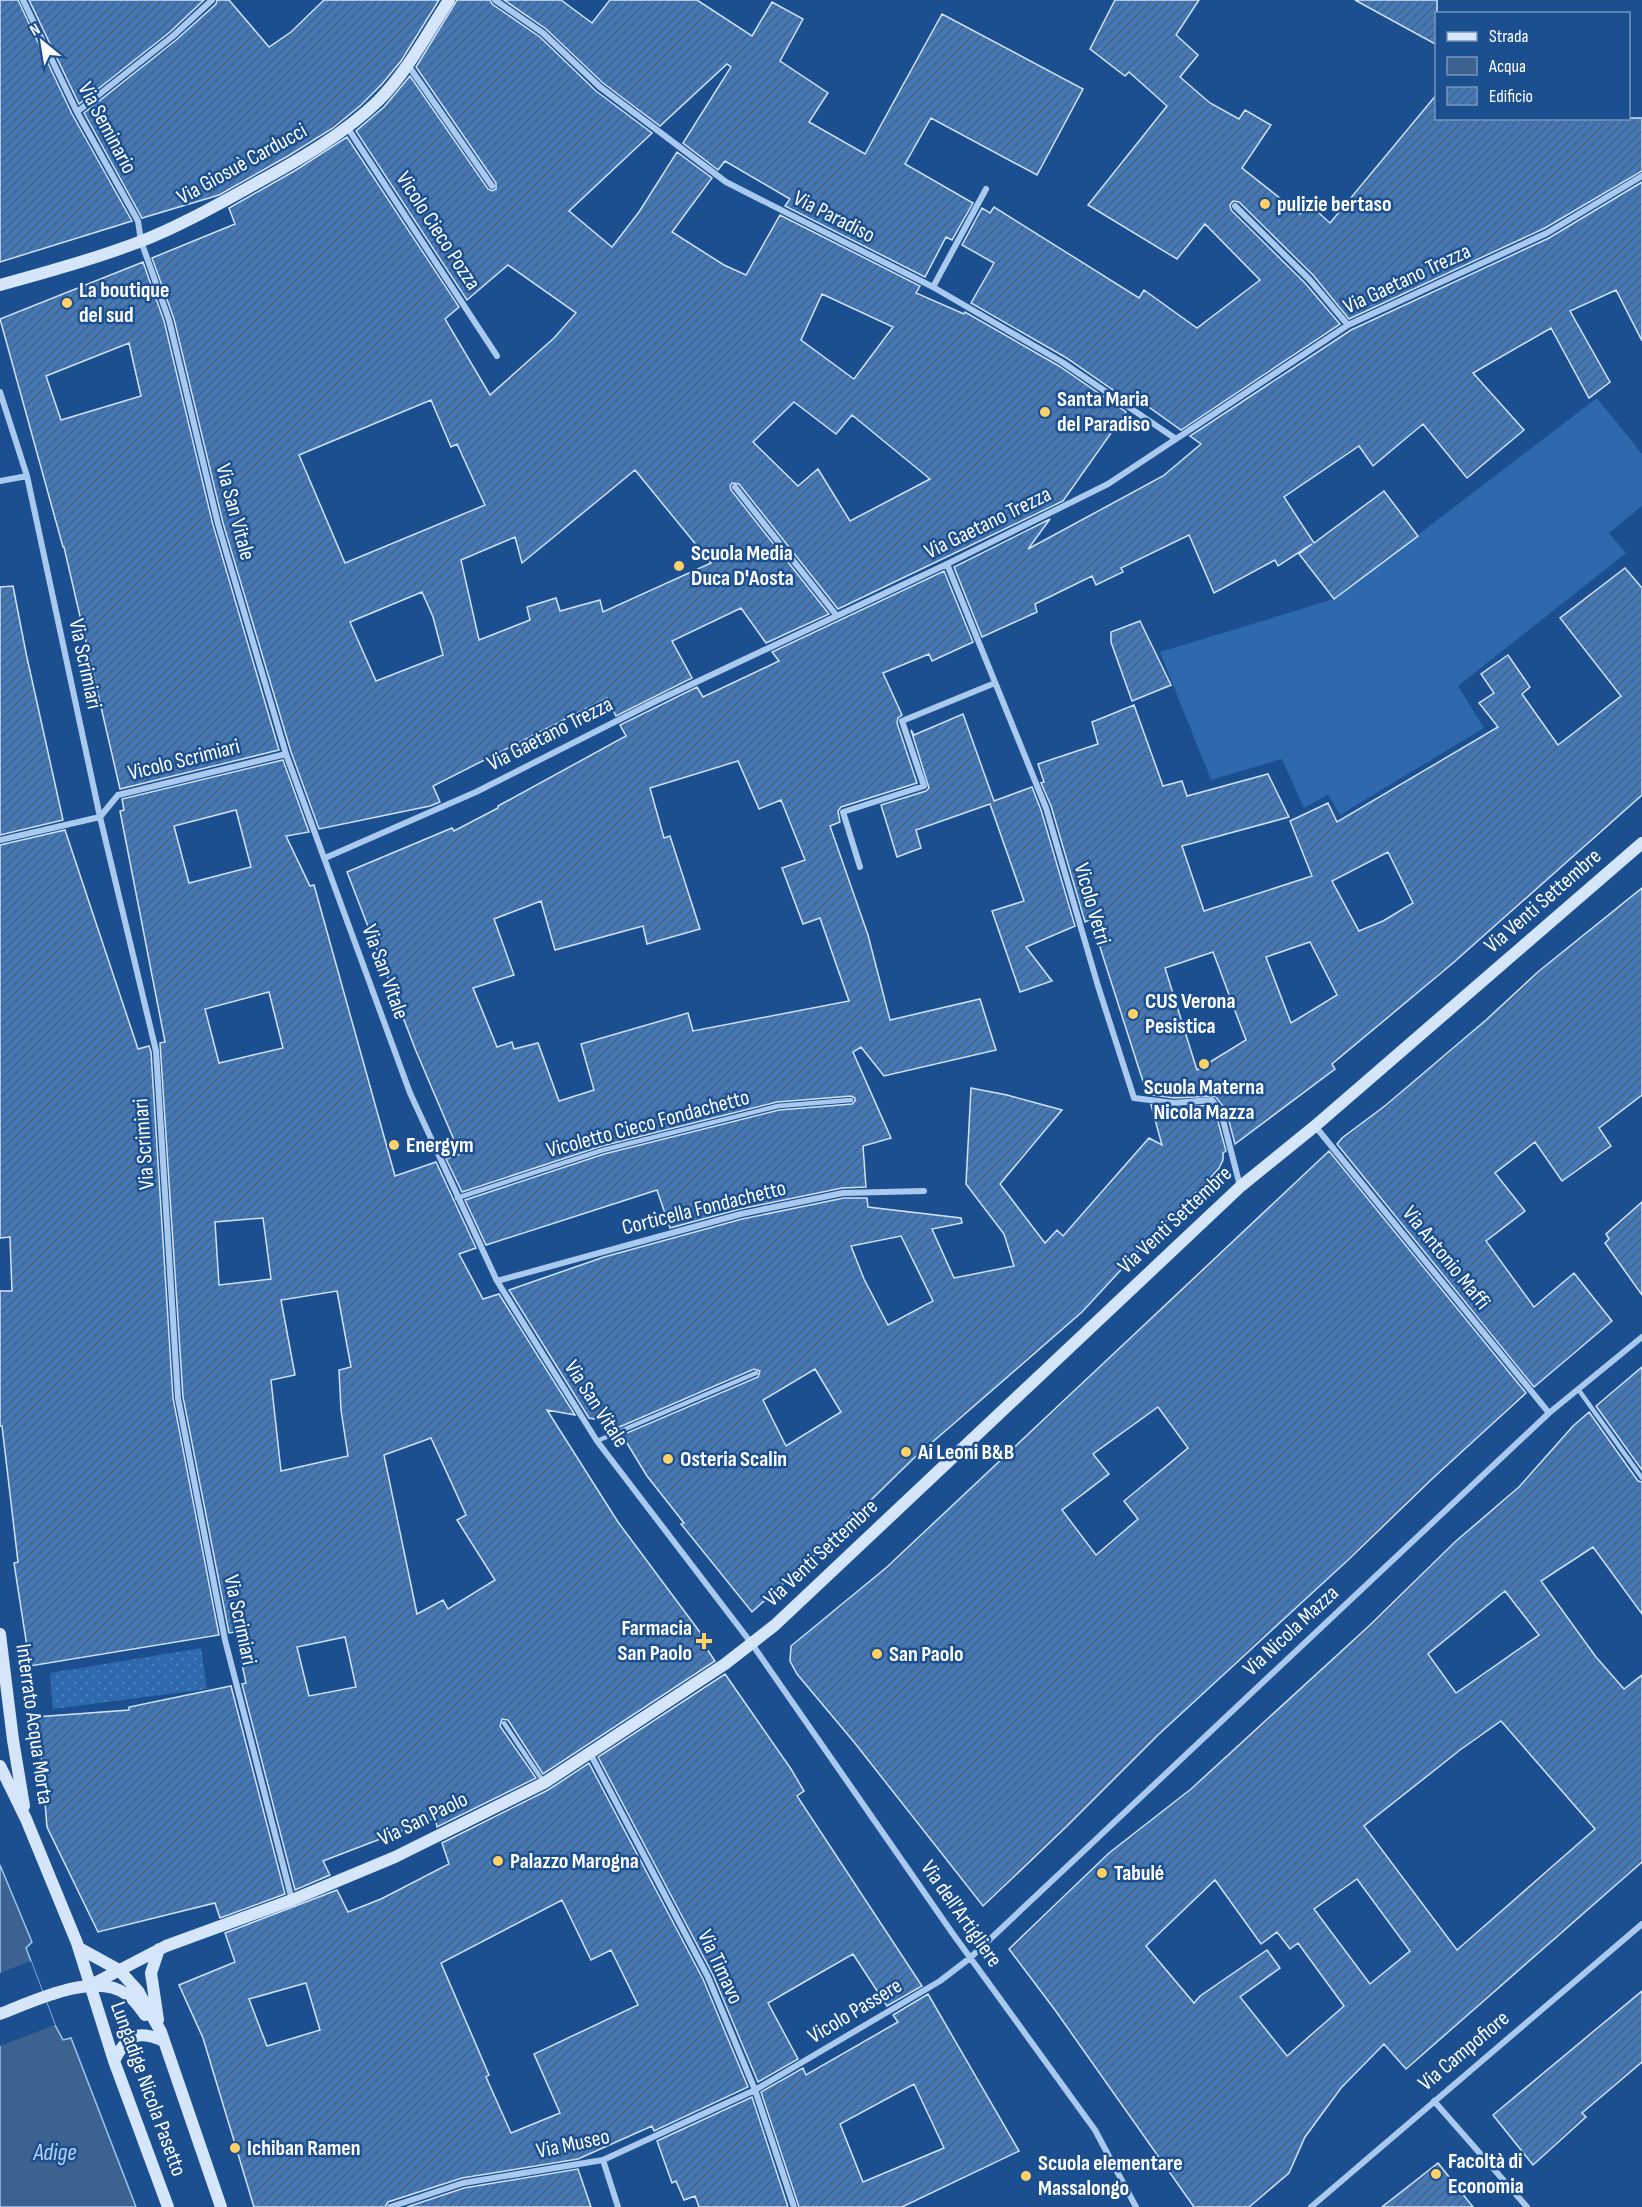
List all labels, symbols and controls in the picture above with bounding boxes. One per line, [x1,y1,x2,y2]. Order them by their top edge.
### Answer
north arrow [12,12,72,72]
legend [1435,12,1630,120]
text: N [27,20,44,41]
text: Strada [1489,26,1529,47]
text: Acqua [1488,56,1526,77]
street label: Via Seminario [72,78,142,178]
text: Edificio [1489,86,1533,107]
street label: Via Giosuè Carducci [172,117,312,211]
street label: Vicolo Cieco Pozza [390,167,486,295]
street label: Via Paradiso [789,185,879,249]
place label: pulizie bertaso [1277,191,1392,218]
marker: pulizie bertaso [1258,197,1272,211]
street label: Via Gaetano Trezza [1339,238,1475,320]
place label: La boutique del sud [79,277,169,329]
marker: La boutique del sud [60,296,74,310]
place label: Santa Maria del Paradiso [1057,386,1150,438]
marker: Santa Maria del Paradiso [1038,405,1052,419]
street label: Via San Vitale [209,461,261,563]
street label: Via Gaetano Trezza [920,481,1056,565]
place label: Scuola Media Duca D'Aosta [691,540,794,592]
marker: Scuola Media Duca D'Aosta [672,559,686,573]
street label: Via Scrimiari [62,616,108,712]
street label: Via Gaetano Trezza [483,691,617,777]
street label: Vicolo Scrimiari [125,733,243,787]
street label: Via Venti Settembre [1479,843,1607,959]
street label: Vicolo Vetri [1067,860,1117,948]
street label: Via San Vitale [355,921,415,1023]
place label: CUS Verona Pesistica [1145,988,1235,1040]
marker: CUS Verona Pesistica [1126,1007,1140,1021]
marker: Scuola Materna Nicola Mazza [1197,1057,1211,1071]
place label: Scuola Materna Nicola Mazza [1144,1074,1264,1126]
street label: Vicoletto Cieco Fondachetto [544,1084,752,1164]
street label: Via Scrimiari [127,1097,161,1191]
place label: Energym [406,1132,474,1159]
marker: Energym [387,1138,401,1152]
street label: Via Venti Settembre [1112,1160,1238,1280]
street label: Corticella Fondachetto [619,1175,789,1241]
street label: Via Antonio Maffi [1396,1201,1496,1315]
street label: Via San Vitale [558,1355,634,1453]
place label: Ai Leoni B&B [917,1439,1014,1466]
marker: Ai Leoni B&B [899,1445,913,1459]
place label: Osteria Scalin [680,1446,787,1473]
marker: Osteria Scalin [661,1452,675,1466]
street label: Via Venti Settembre [758,1493,884,1613]
street label: Via Scrimiari [217,1572,263,1668]
street label: Via Nicola Mazza [1238,1580,1344,1682]
place label: Farmacia San Paolo [618,1615,692,1667]
marker: Farmacia San Paolo [697,1634,711,1648]
place label: San Paolo [889,1641,964,1668]
street label: Interrato Acqua Morta [9,1642,59,1806]
marker: San Paolo [870,1647,884,1661]
street label: Via San Paolo [374,1786,472,1852]
place label: Palazzo Marogna [510,1848,639,1875]
marker: Palazzo Marogna [491,1854,505,1868]
street label: Via dell'Artigliere [914,1856,1008,1972]
place label: Tabulé [1114,1860,1164,1887]
marker: Tabulé [1095,1866,1109,1880]
street label: Via Timavo [691,1926,749,2008]
street label: Vicolo Passere [803,1972,907,2050]
street label: Lungadige Nicola Pasetto [104,1998,192,2180]
street label: Via Campofiore [1413,2005,1515,2097]
street label: Via Museo [534,2123,612,2165]
place label: Ichiban Ramen [247,2135,361,2162]
water label: Adige [32,2138,77,2167]
marker: Ichiban Ramen [228,2141,242,2155]
place label: Facoltà di Economia [1448,2148,1524,2200]
place label: Scuola elementare Massalongo [1038,2150,1183,2202]
marker: Facoltà di Economia [1429,2167,1443,2181]
marker: Scuola elementare Massalongo [1019,2169,1033,2183]

